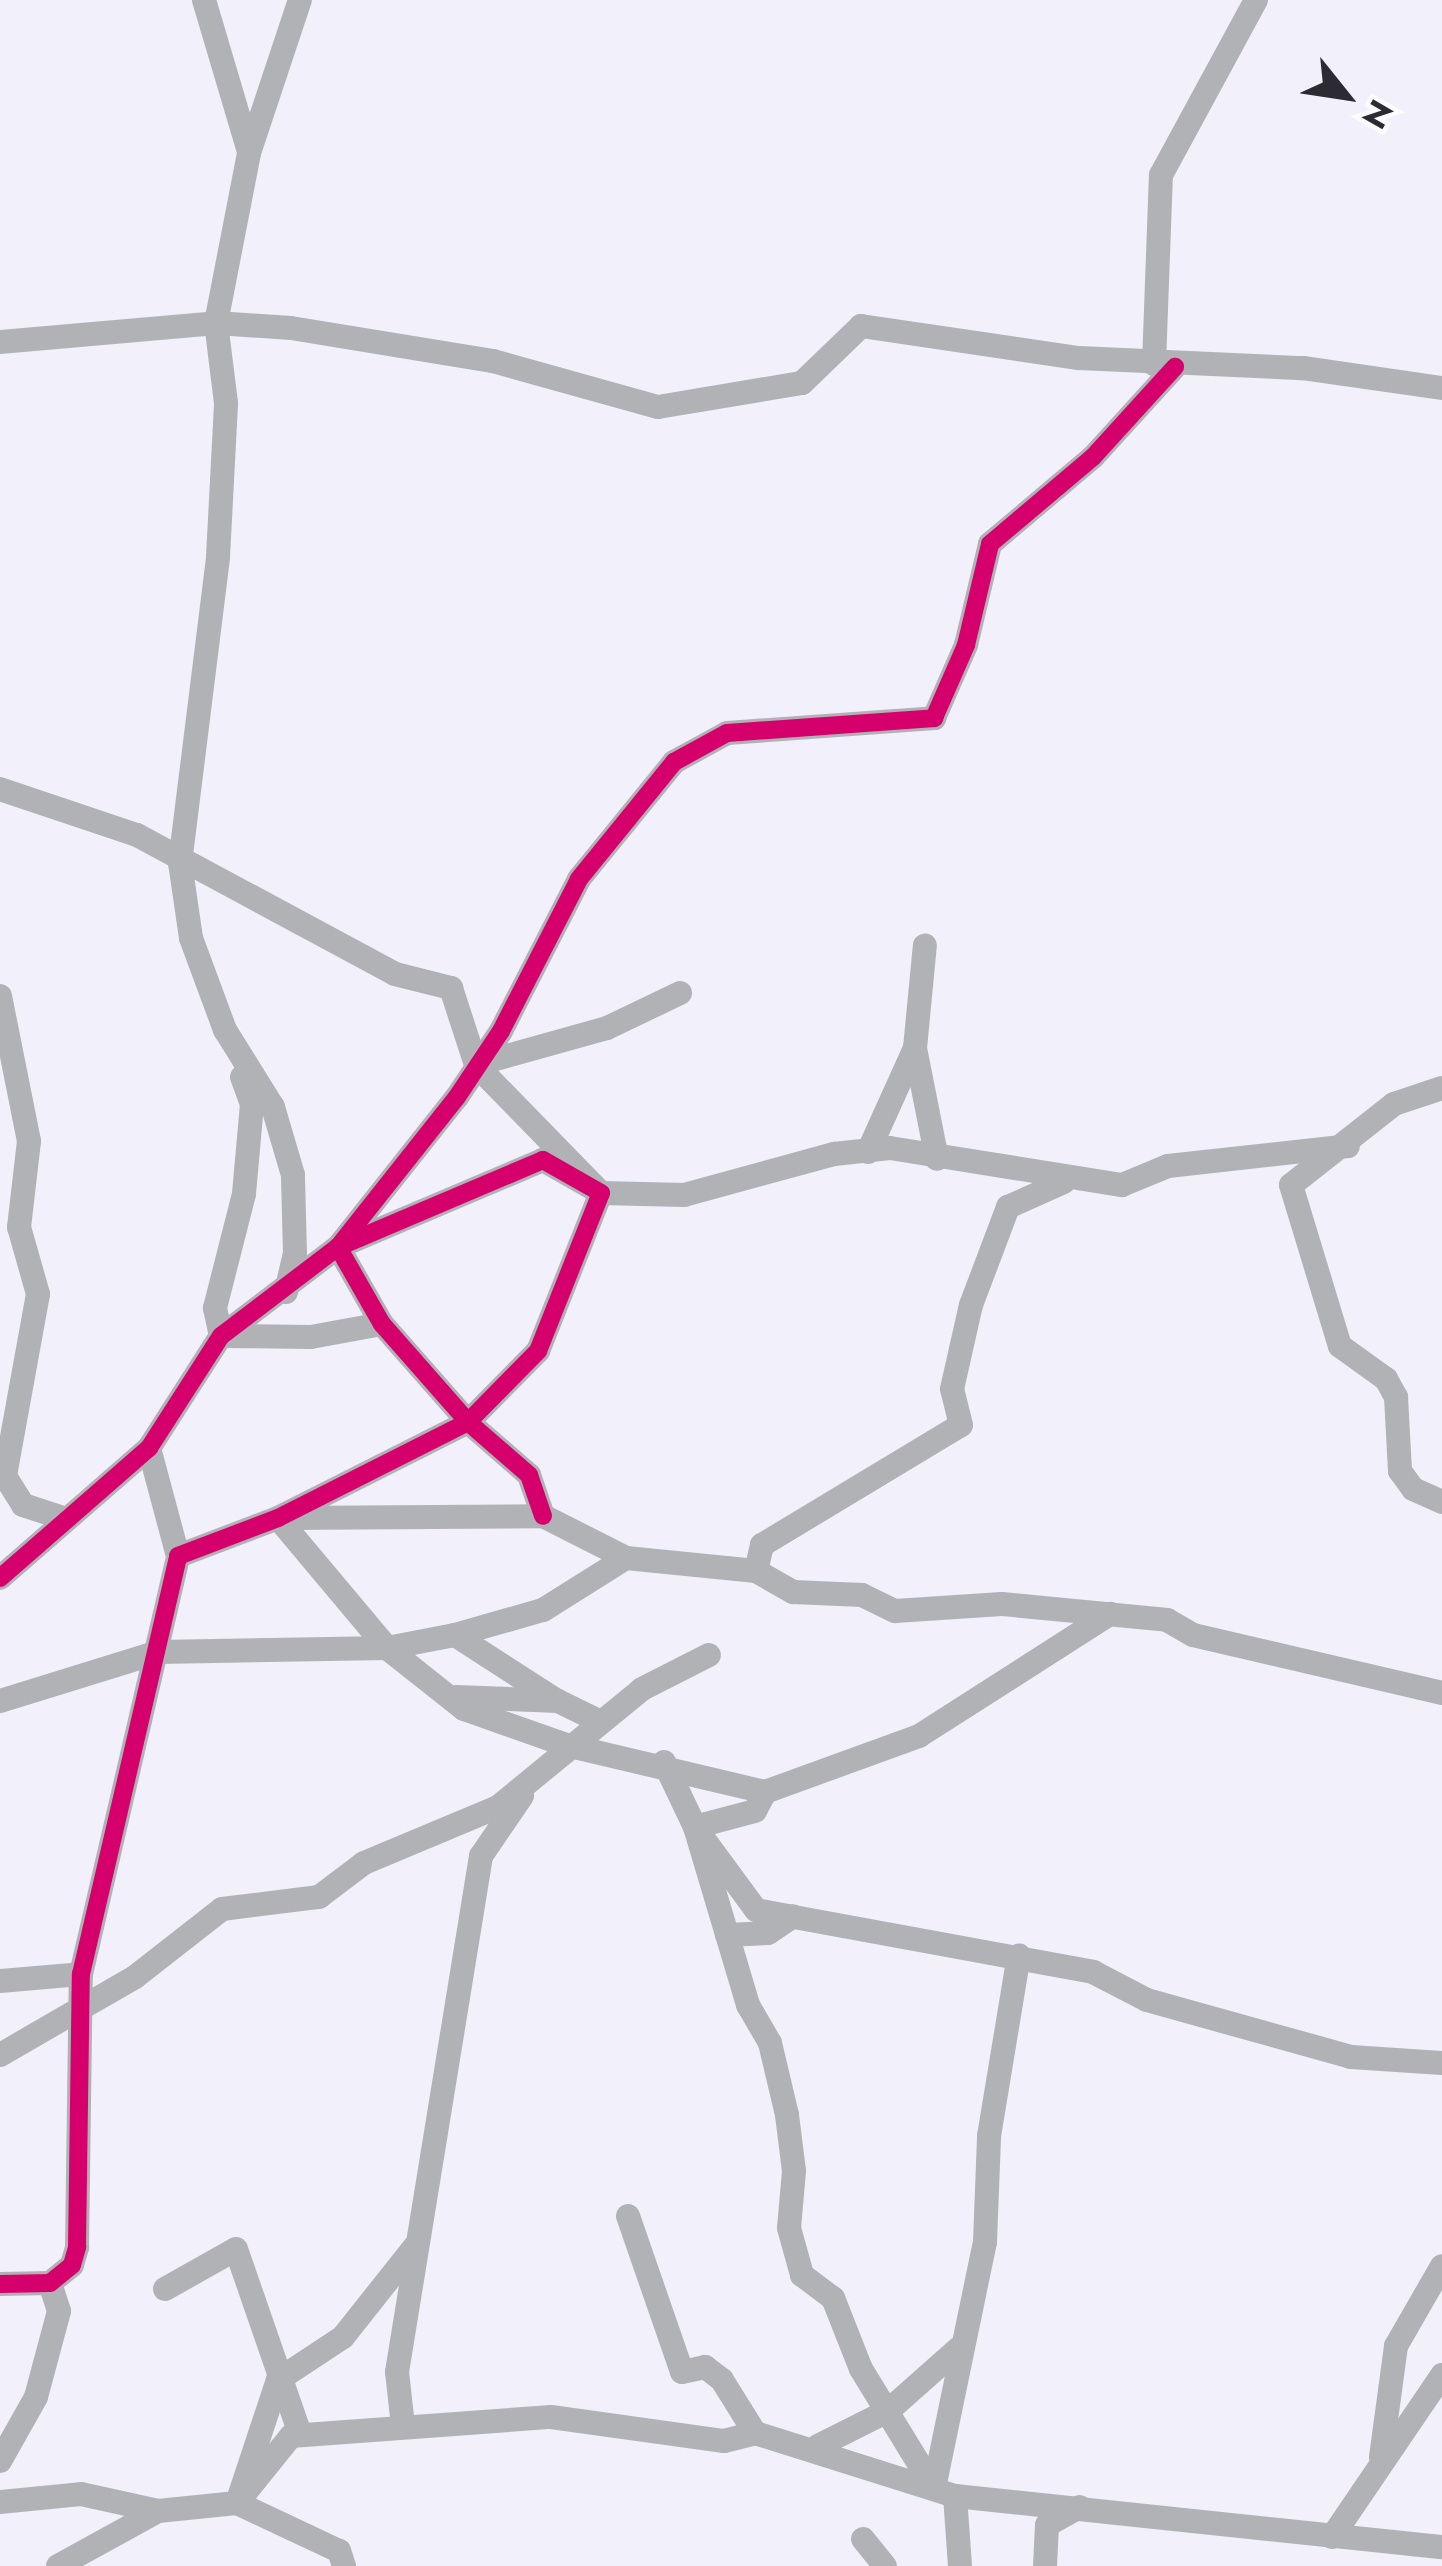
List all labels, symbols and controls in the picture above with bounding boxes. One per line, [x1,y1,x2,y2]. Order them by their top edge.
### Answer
north arrow [1286,36,1406,156]
text: N [1351,91,1405,137]

